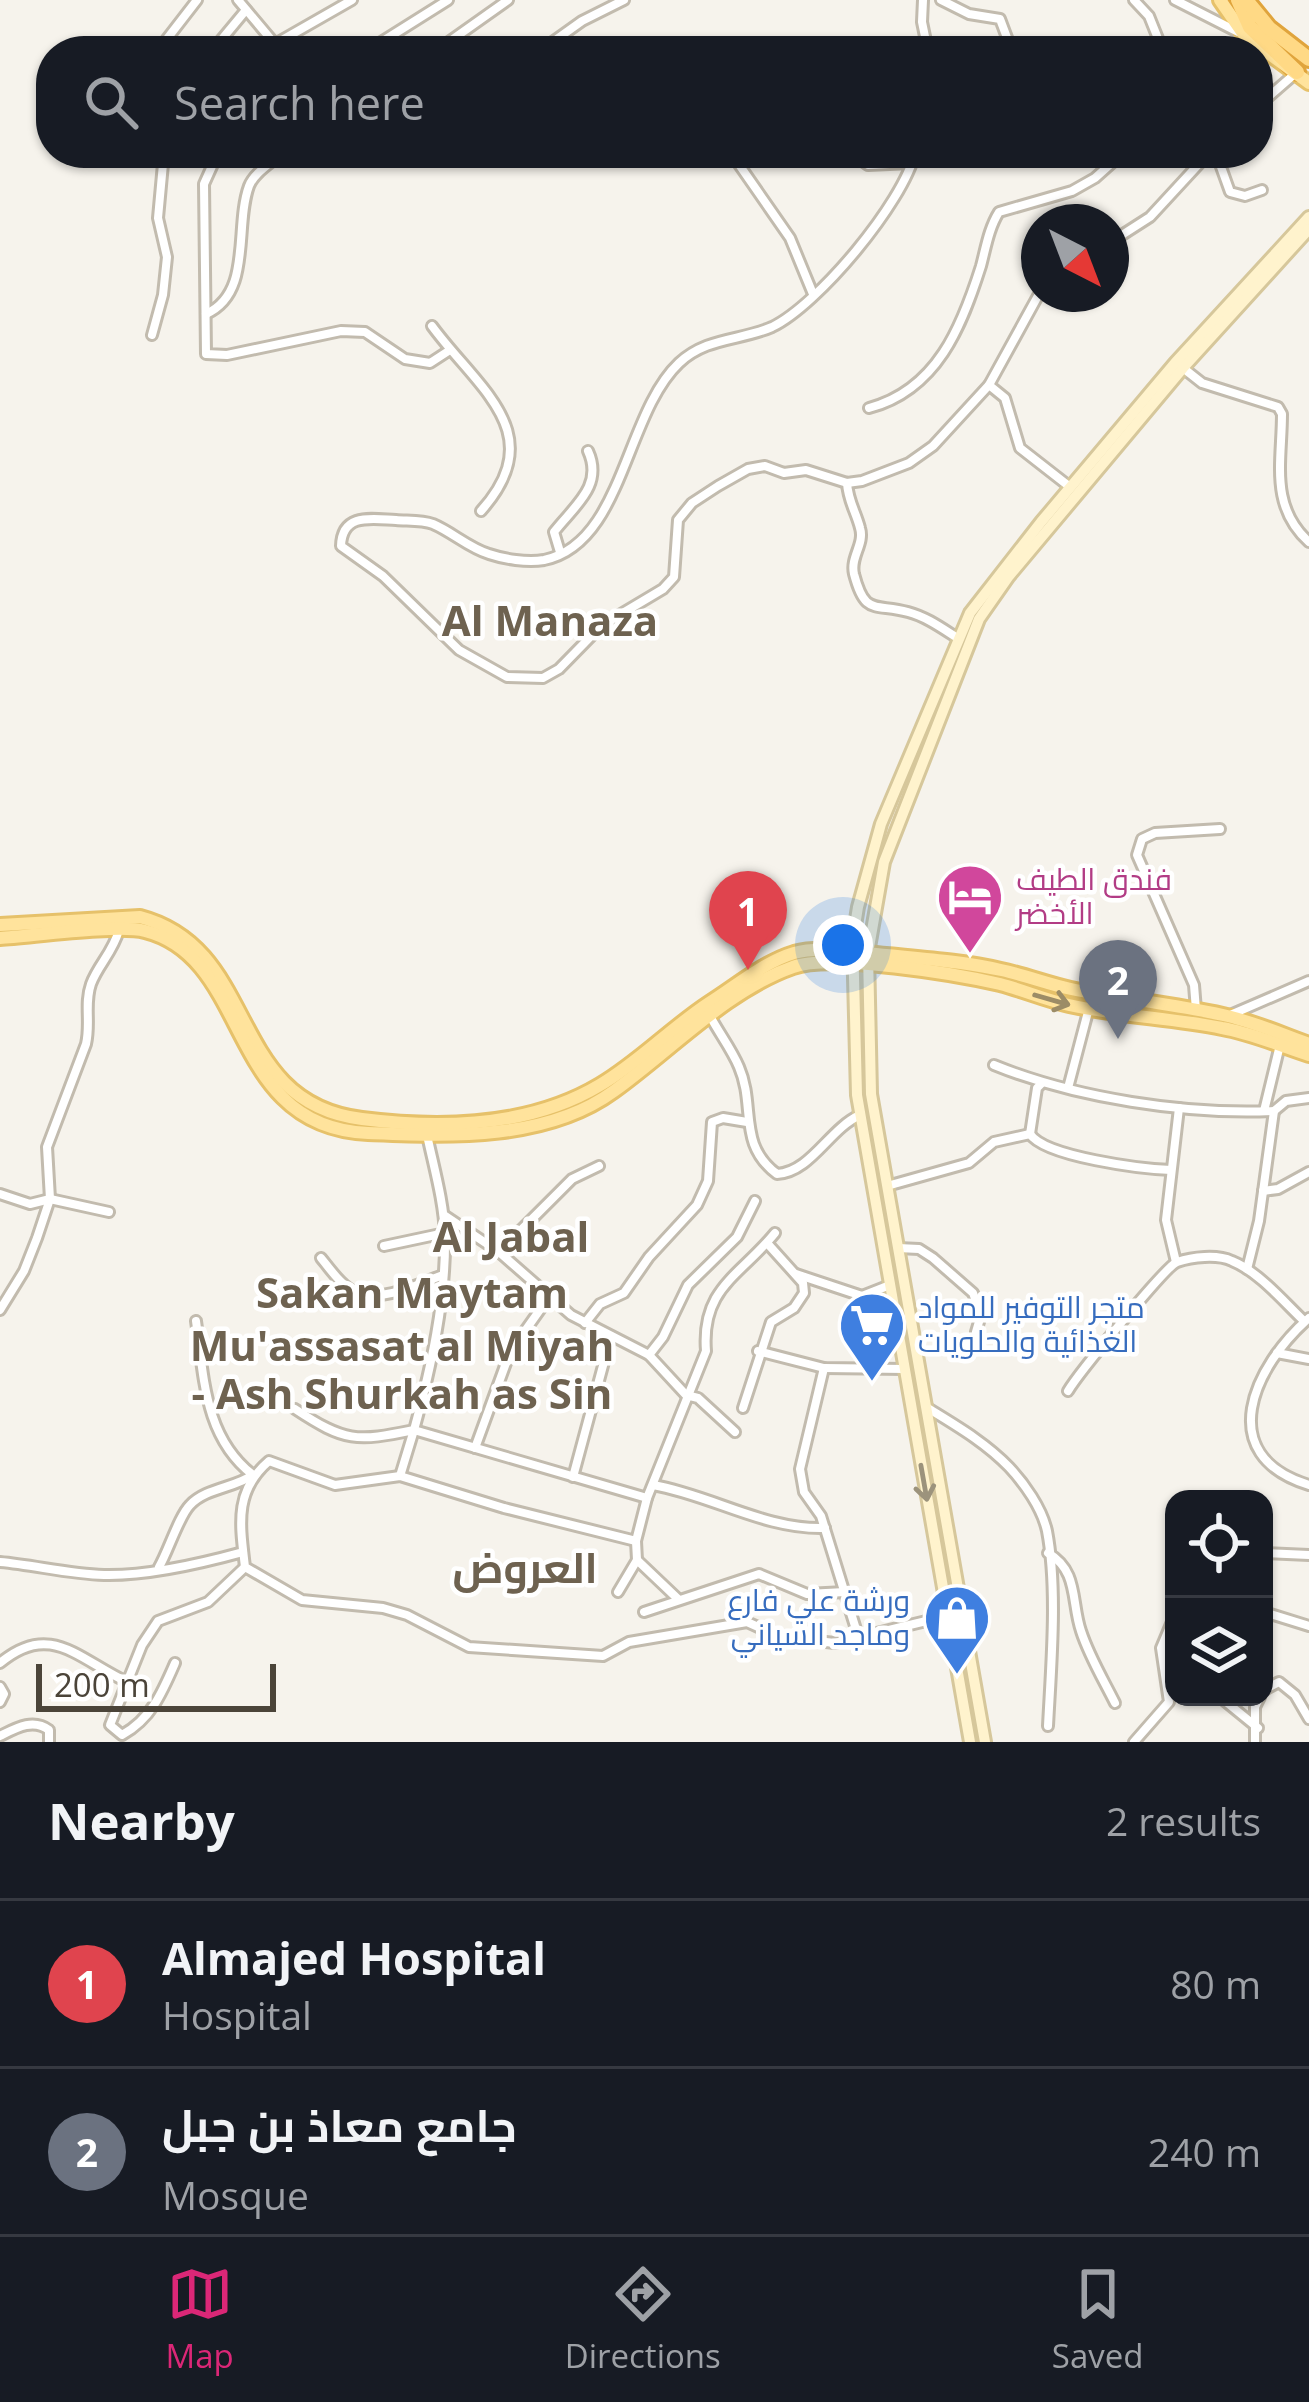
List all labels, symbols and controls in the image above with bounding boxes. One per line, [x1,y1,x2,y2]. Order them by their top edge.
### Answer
search box [36,36,1273,168]
icon: search [78,69,144,135]
text: Search here [174,72,425,133]
north arrow [1021,204,1129,312]
district label: Al Manaza [442,591,658,648]
place label: فندق الطيف الأخضر [1014,858,1172,933]
hotel icon: فندق الطيف الأخضر [935,862,1005,956]
pin: 1 [709,871,787,970]
your location [813,915,873,975]
pin: 2 [1079,940,1157,1039]
one-way arrow [1032,990,1070,1012]
district label: Al Jabal [433,1207,589,1264]
district label: Sakan Maytam [256,1263,568,1320]
place label: متجر التوفير للمواد الغذائية والحلويات [918,1286,1145,1361]
supermarket icon: متجر التوفير للمواد الغذائية والحلويات [837,1290,907,1384]
district label: Mu'assasat al Miyah - Ash Shurkah as Sin [190,1316,614,1421]
one-way arrow [913,1462,936,1501]
map controls [1165,1490,1273,1706]
button: locate [1165,1490,1273,1598]
district label: العروض [452,1538,598,1595]
place label: ورشة علي فارع وماجد السياني [727,1579,910,1658]
shop icon: ورشة علي فارع وماجد السياني [922,1583,992,1677]
button: layers [1165,1598,1273,1706]
scale bar [36,1658,276,1711]
text: 200 m [54,1662,150,1707]
text: Nearby [48,1785,235,1855]
text: 2 results [1106,1794,1261,1847]
text: Almajed Hospital [162,1927,546,1988]
text: 1 [76,1957,98,2010]
text: 80 m [1170,1957,1261,2010]
text: Hospital [162,1988,312,2041]
text: جامع معاذ بن جبل [162,2094,517,2155]
text: 2 [76,2125,98,2178]
text: 240 m [1148,2125,1261,2178]
text: Mosque [162,2168,309,2221]
tab: Map [166,2261,234,2378]
tab: Directions [565,2261,721,2378]
tab: Saved [1052,2261,1143,2378]

